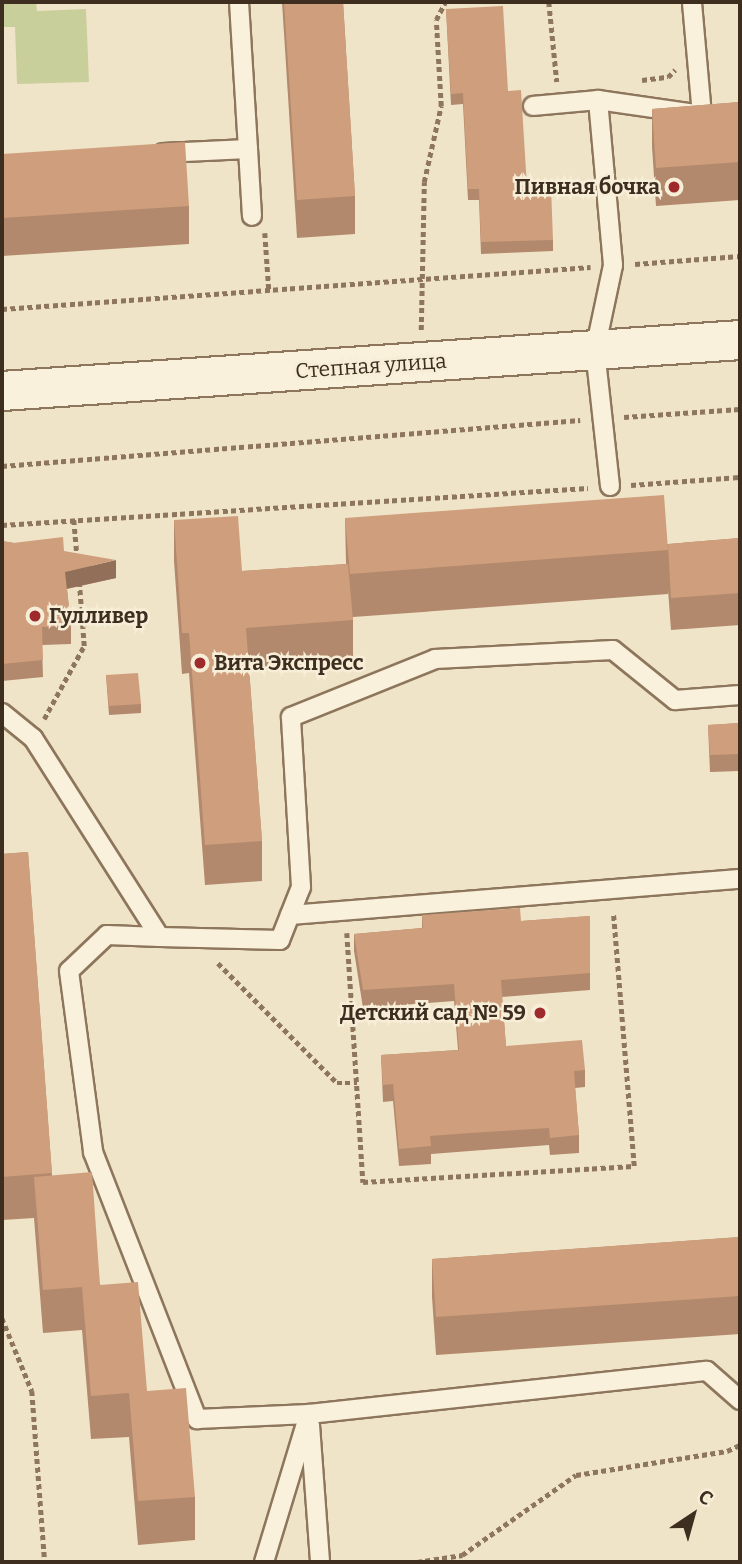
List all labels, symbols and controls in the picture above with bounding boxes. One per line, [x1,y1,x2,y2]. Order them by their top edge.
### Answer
place label: Пивная бочка [515,174,660,200]
marker: Пивная бочка [666,179,682,195]
street label: Степная улица [295,348,447,384]
place label: Гулливер [49,603,148,629]
marker: Гулливер [27,608,43,624]
place label: Вита Экспресс [214,650,364,676]
marker: Вита Экспресс [192,655,208,671]
place label: Детский сад № 59 [340,1000,526,1026]
marker: Детский сад № 59 [532,1005,548,1021]
north arrow [658,1480,728,1550]
text: С [694,1485,717,1510]

